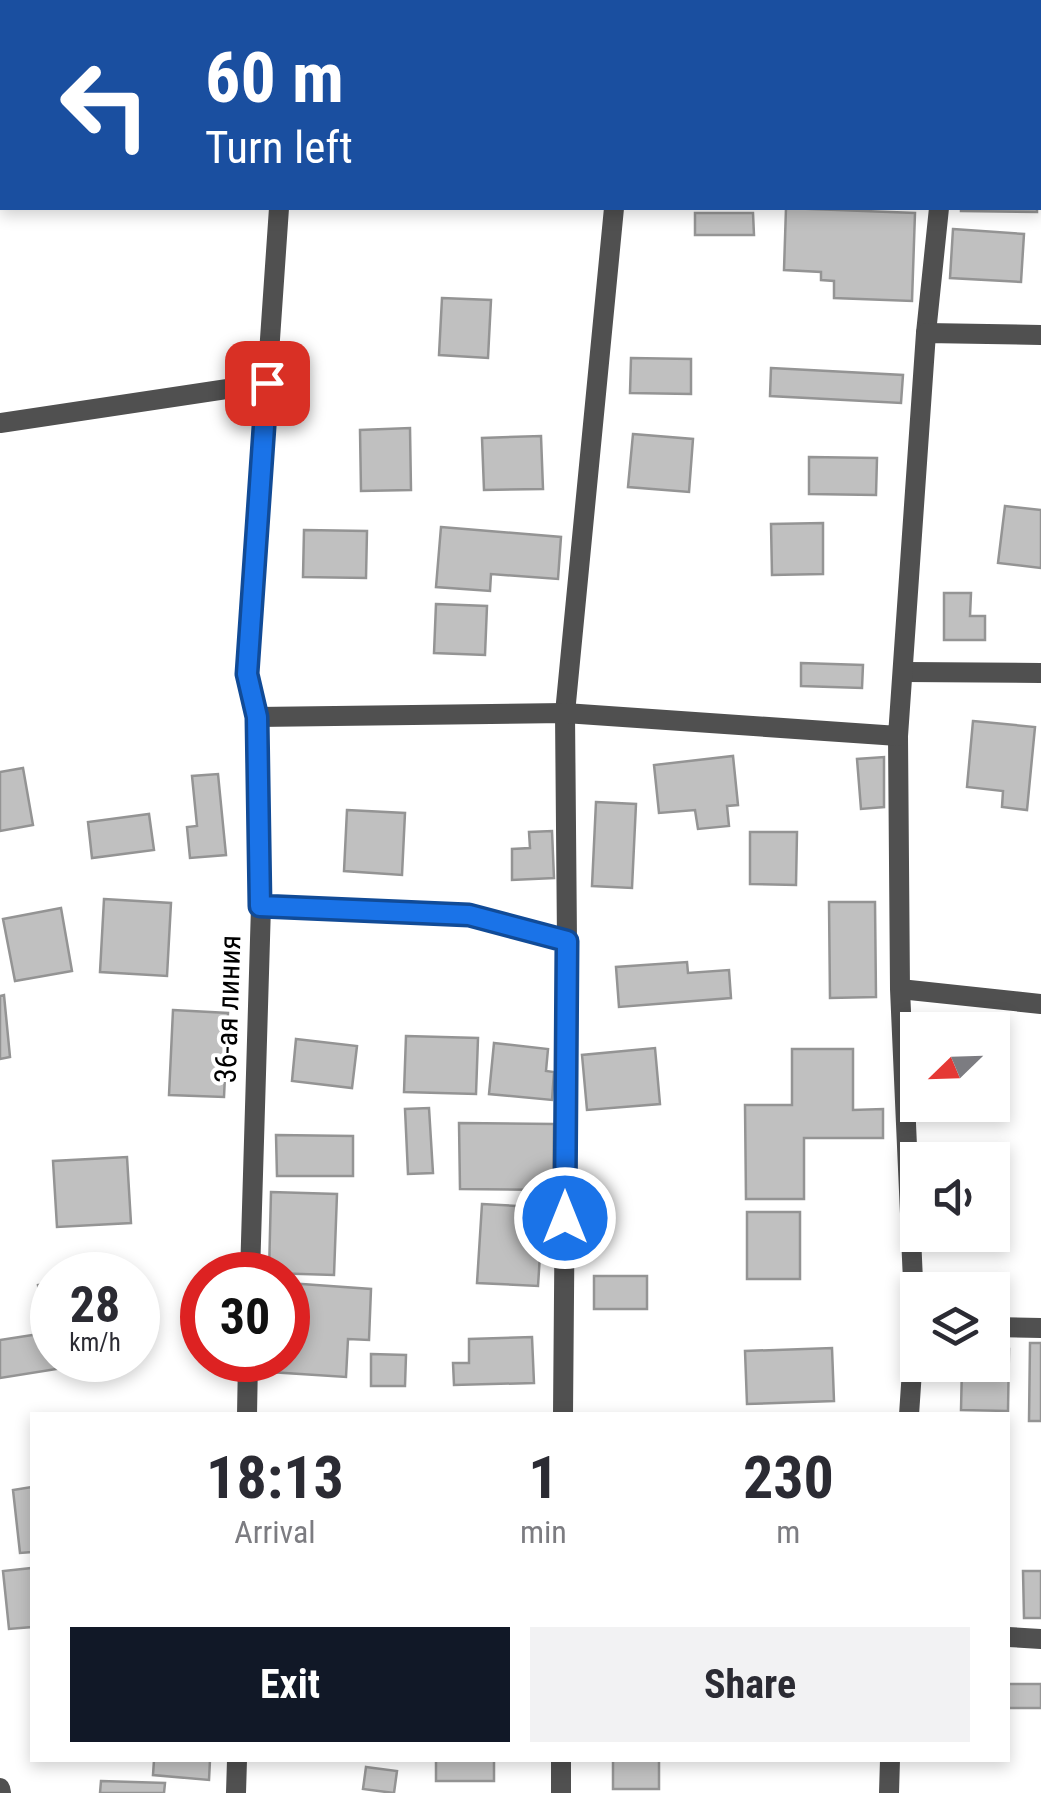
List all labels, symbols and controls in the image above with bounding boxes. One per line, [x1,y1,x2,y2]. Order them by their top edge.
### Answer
text: 60 m [205,37,344,119]
icon: left [40,40,170,170]
text: Turn left [205,121,353,174]
pin [225,341,310,426]
icon: arrive [240,356,295,411]
street label: 36-ая линия [207,934,248,1084]
north arrow [900,1012,1010,1122]
map controls [900,1012,1010,1382]
button: sound [900,1142,1010,1252]
position arrow [513,1166,617,1270]
speed limit sign: 30 [180,1252,310,1382]
button: layers [900,1272,1010,1382]
text: 28 [70,1276,120,1334]
text: km/h [69,1328,121,1357]
text: 18:13 [206,1442,344,1513]
text: 1 [528,1442,559,1513]
text: 230 [743,1442,834,1513]
text: Arrival [234,1513,316,1551]
text: min [520,1513,567,1551]
text: m [776,1513,800,1551]
button: Exit [70,1627,510,1742]
button: Share [530,1627,970,1742]

